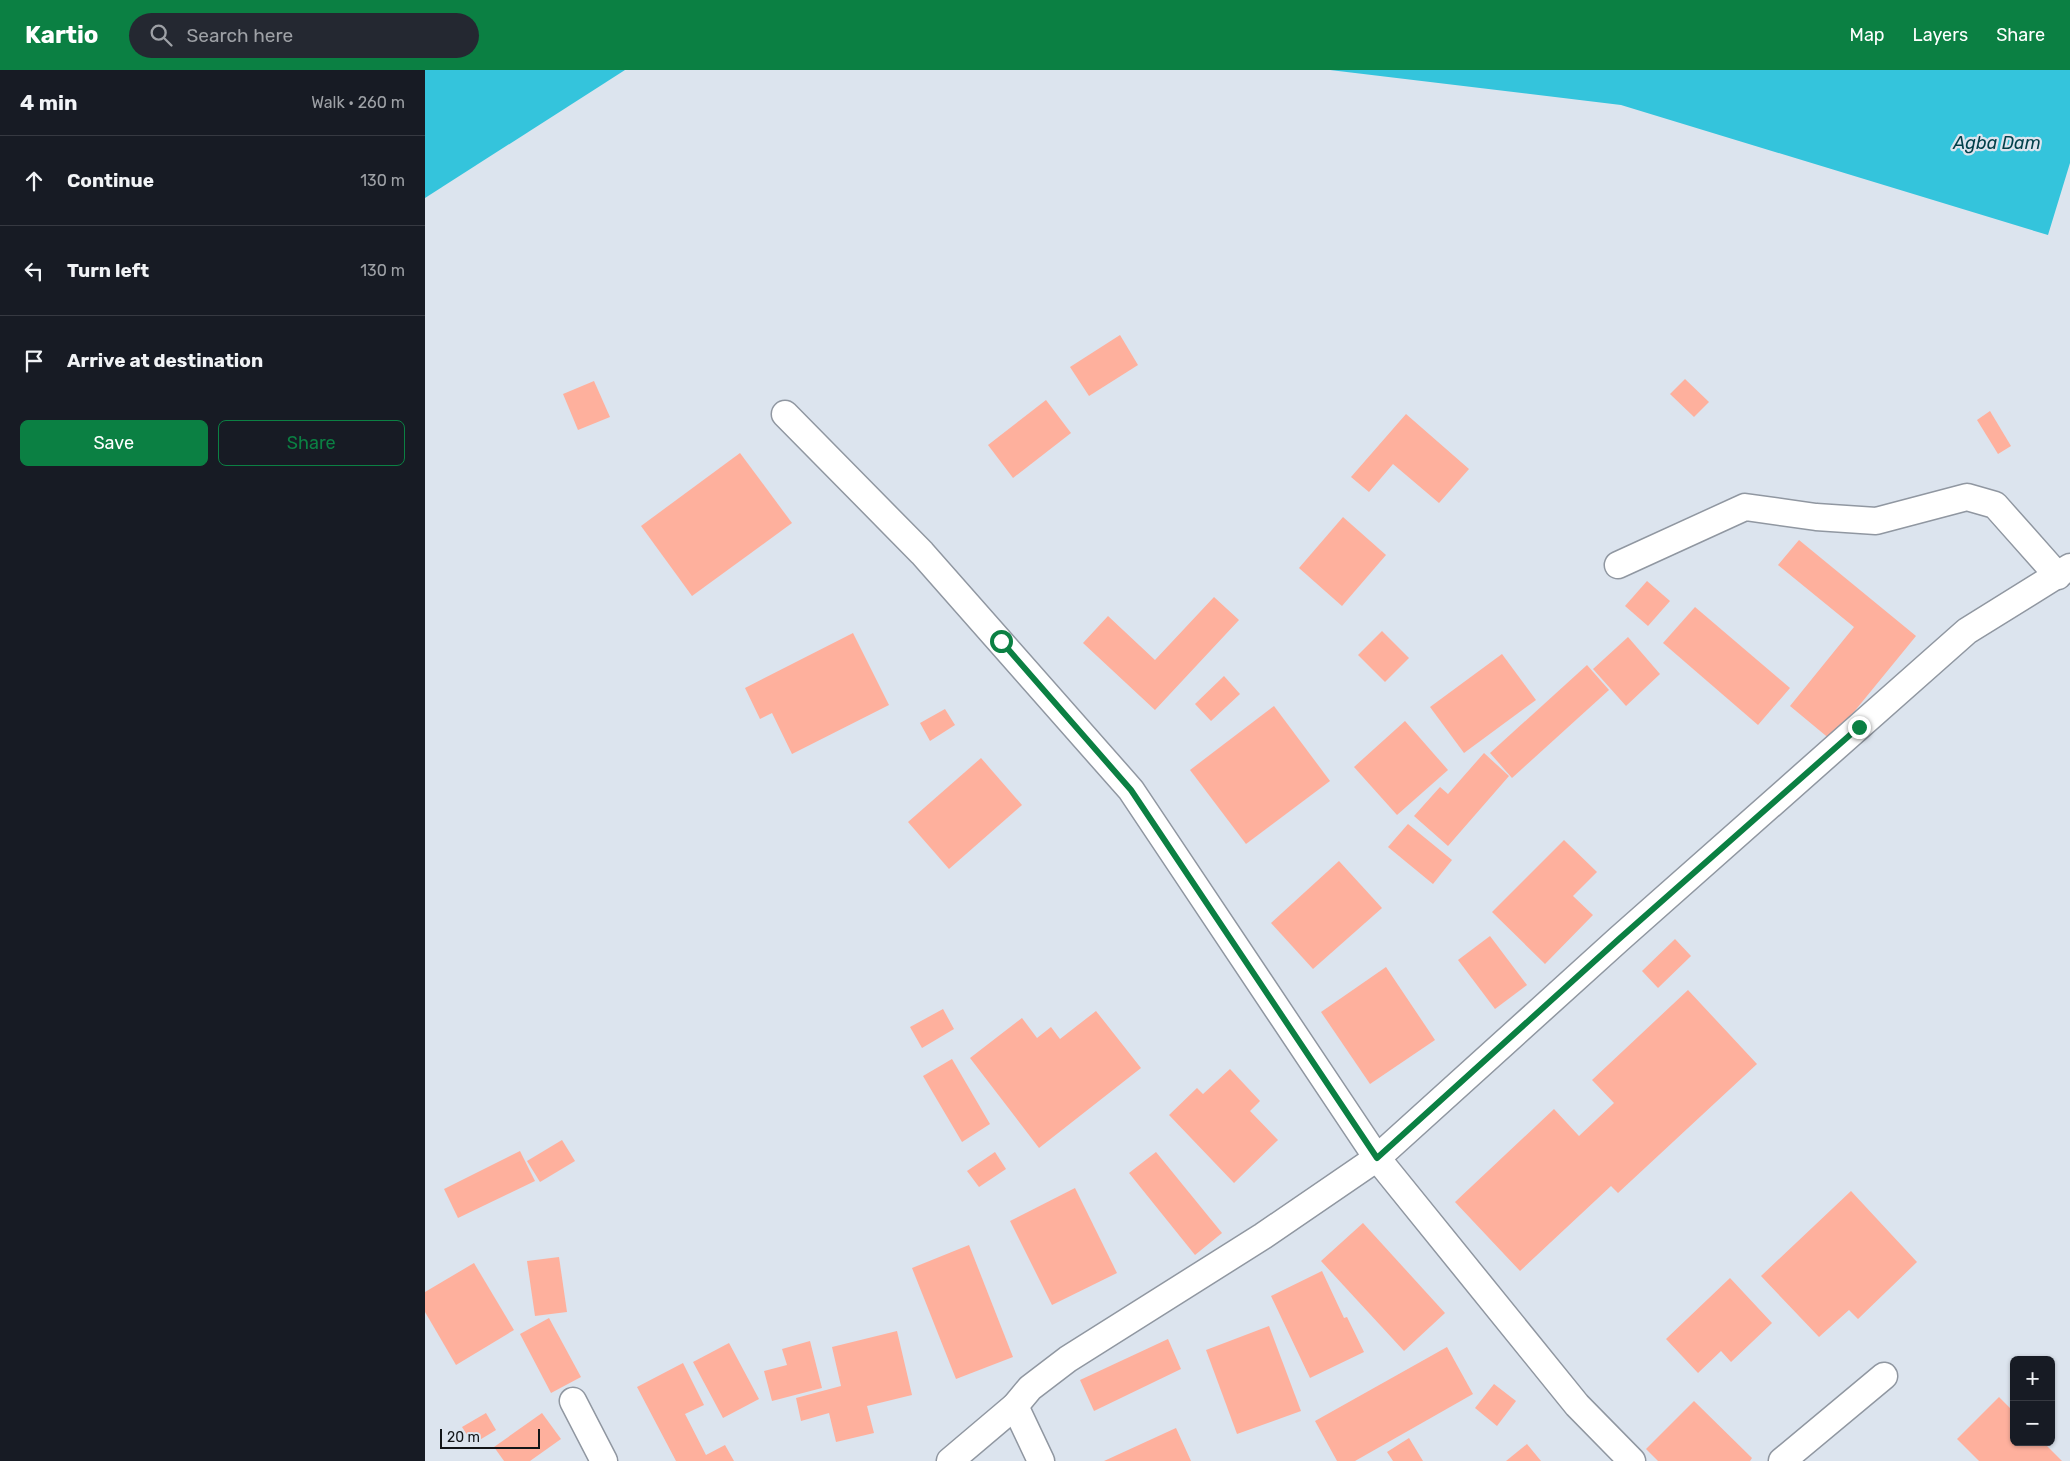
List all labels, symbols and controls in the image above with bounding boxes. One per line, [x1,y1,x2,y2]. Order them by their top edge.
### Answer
search box [129,13,479,58]
text: Kartio [25,21,99,49]
icon: search [147,21,175,49]
text: Search here [187,24,293,47]
text: Map [1850,24,1885,46]
text: Layers [1913,24,1968,46]
text: Share [1996,24,2045,46]
text: 4 min [20,90,78,115]
text: Walk · 260 m [311,93,405,112]
water label: Agba Dam [1952,132,2041,154]
icon: ahead [20,167,48,195]
text: Continue [67,169,154,192]
text: 130 m [360,171,405,190]
icon: left [20,257,48,285]
text: Turn left [67,259,149,282]
text: 130 m [360,261,405,280]
icon: arrive [20,347,48,375]
text: Arrive at destination [67,349,263,372]
button: Save [20,420,208,466]
button: Share [218,420,405,466]
route start [990,630,1013,653]
route end [1848,716,1871,739]
map controls [2010,1356,2055,1446]
button: + [2010,1356,2055,1401]
button: − [2010,1401,2055,1446]
scale bar [440,1426,540,1449]
text: 20 m [447,1429,480,1446]

